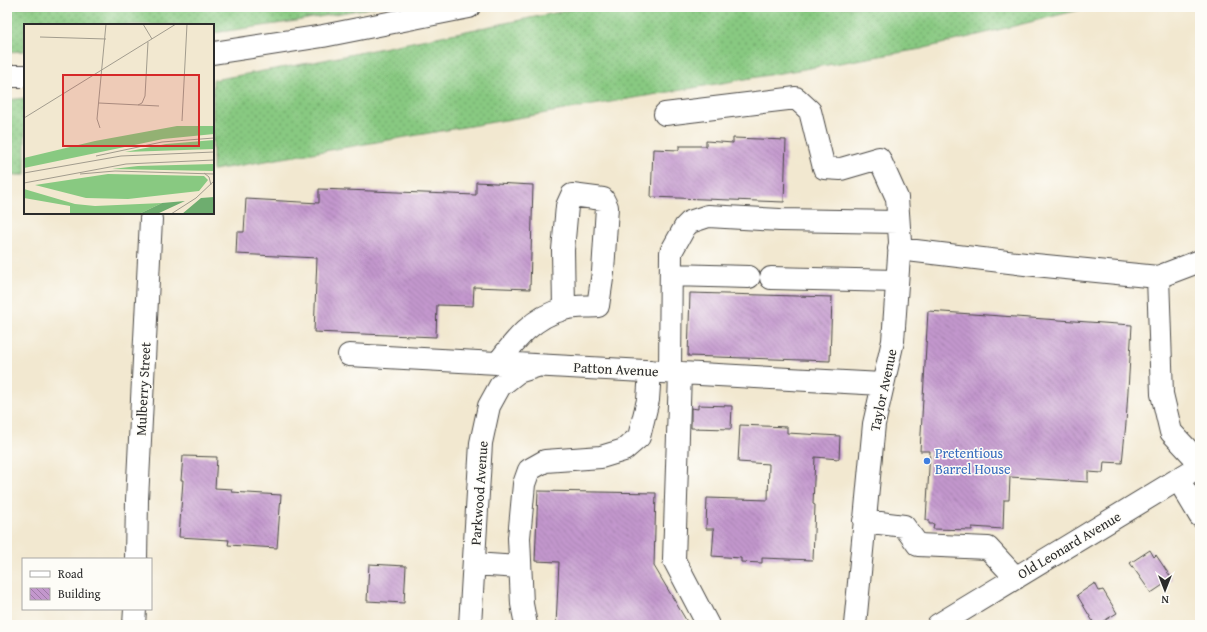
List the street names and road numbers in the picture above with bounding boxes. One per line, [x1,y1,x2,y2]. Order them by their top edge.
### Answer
street label: Mulberry Street [131,342,155,436]
street label: Taylor Avenue [865,347,902,433]
street label: Patton Avenue [573,357,659,381]
street label: Parkwood Avenue [465,440,493,546]
street label: Old Leonard Avenue [1014,506,1125,584]

